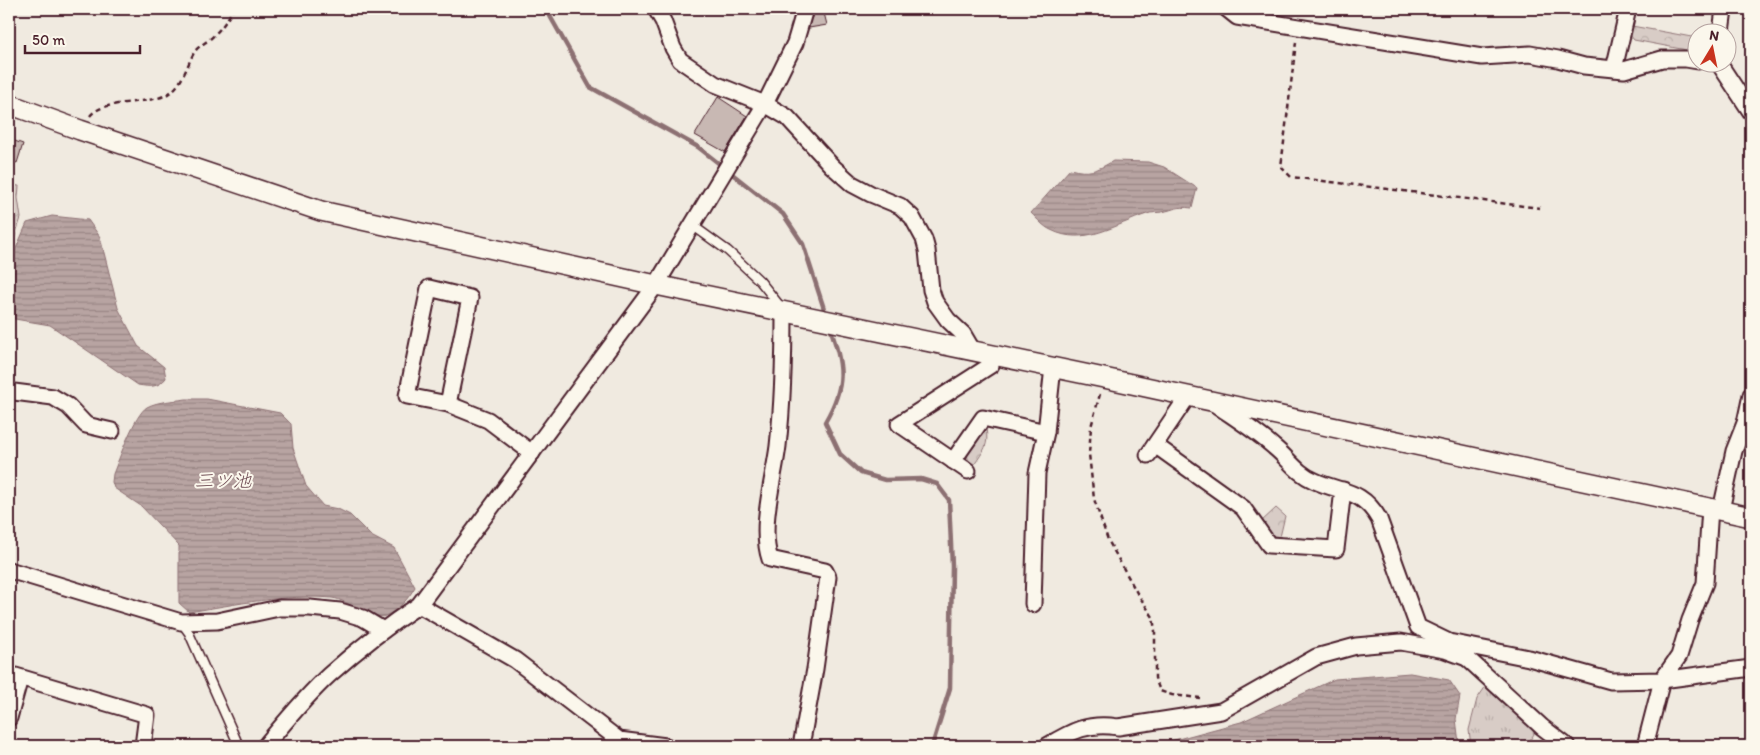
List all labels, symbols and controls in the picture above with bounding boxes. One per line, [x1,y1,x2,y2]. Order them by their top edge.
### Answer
scale bar [25,22,140,54]
north arrow [1688,22,1738,72]
text: N [1708,26,1720,45]
text: 50 m [32,31,65,49]
water label: 三ツ池 [194,469,252,492]

